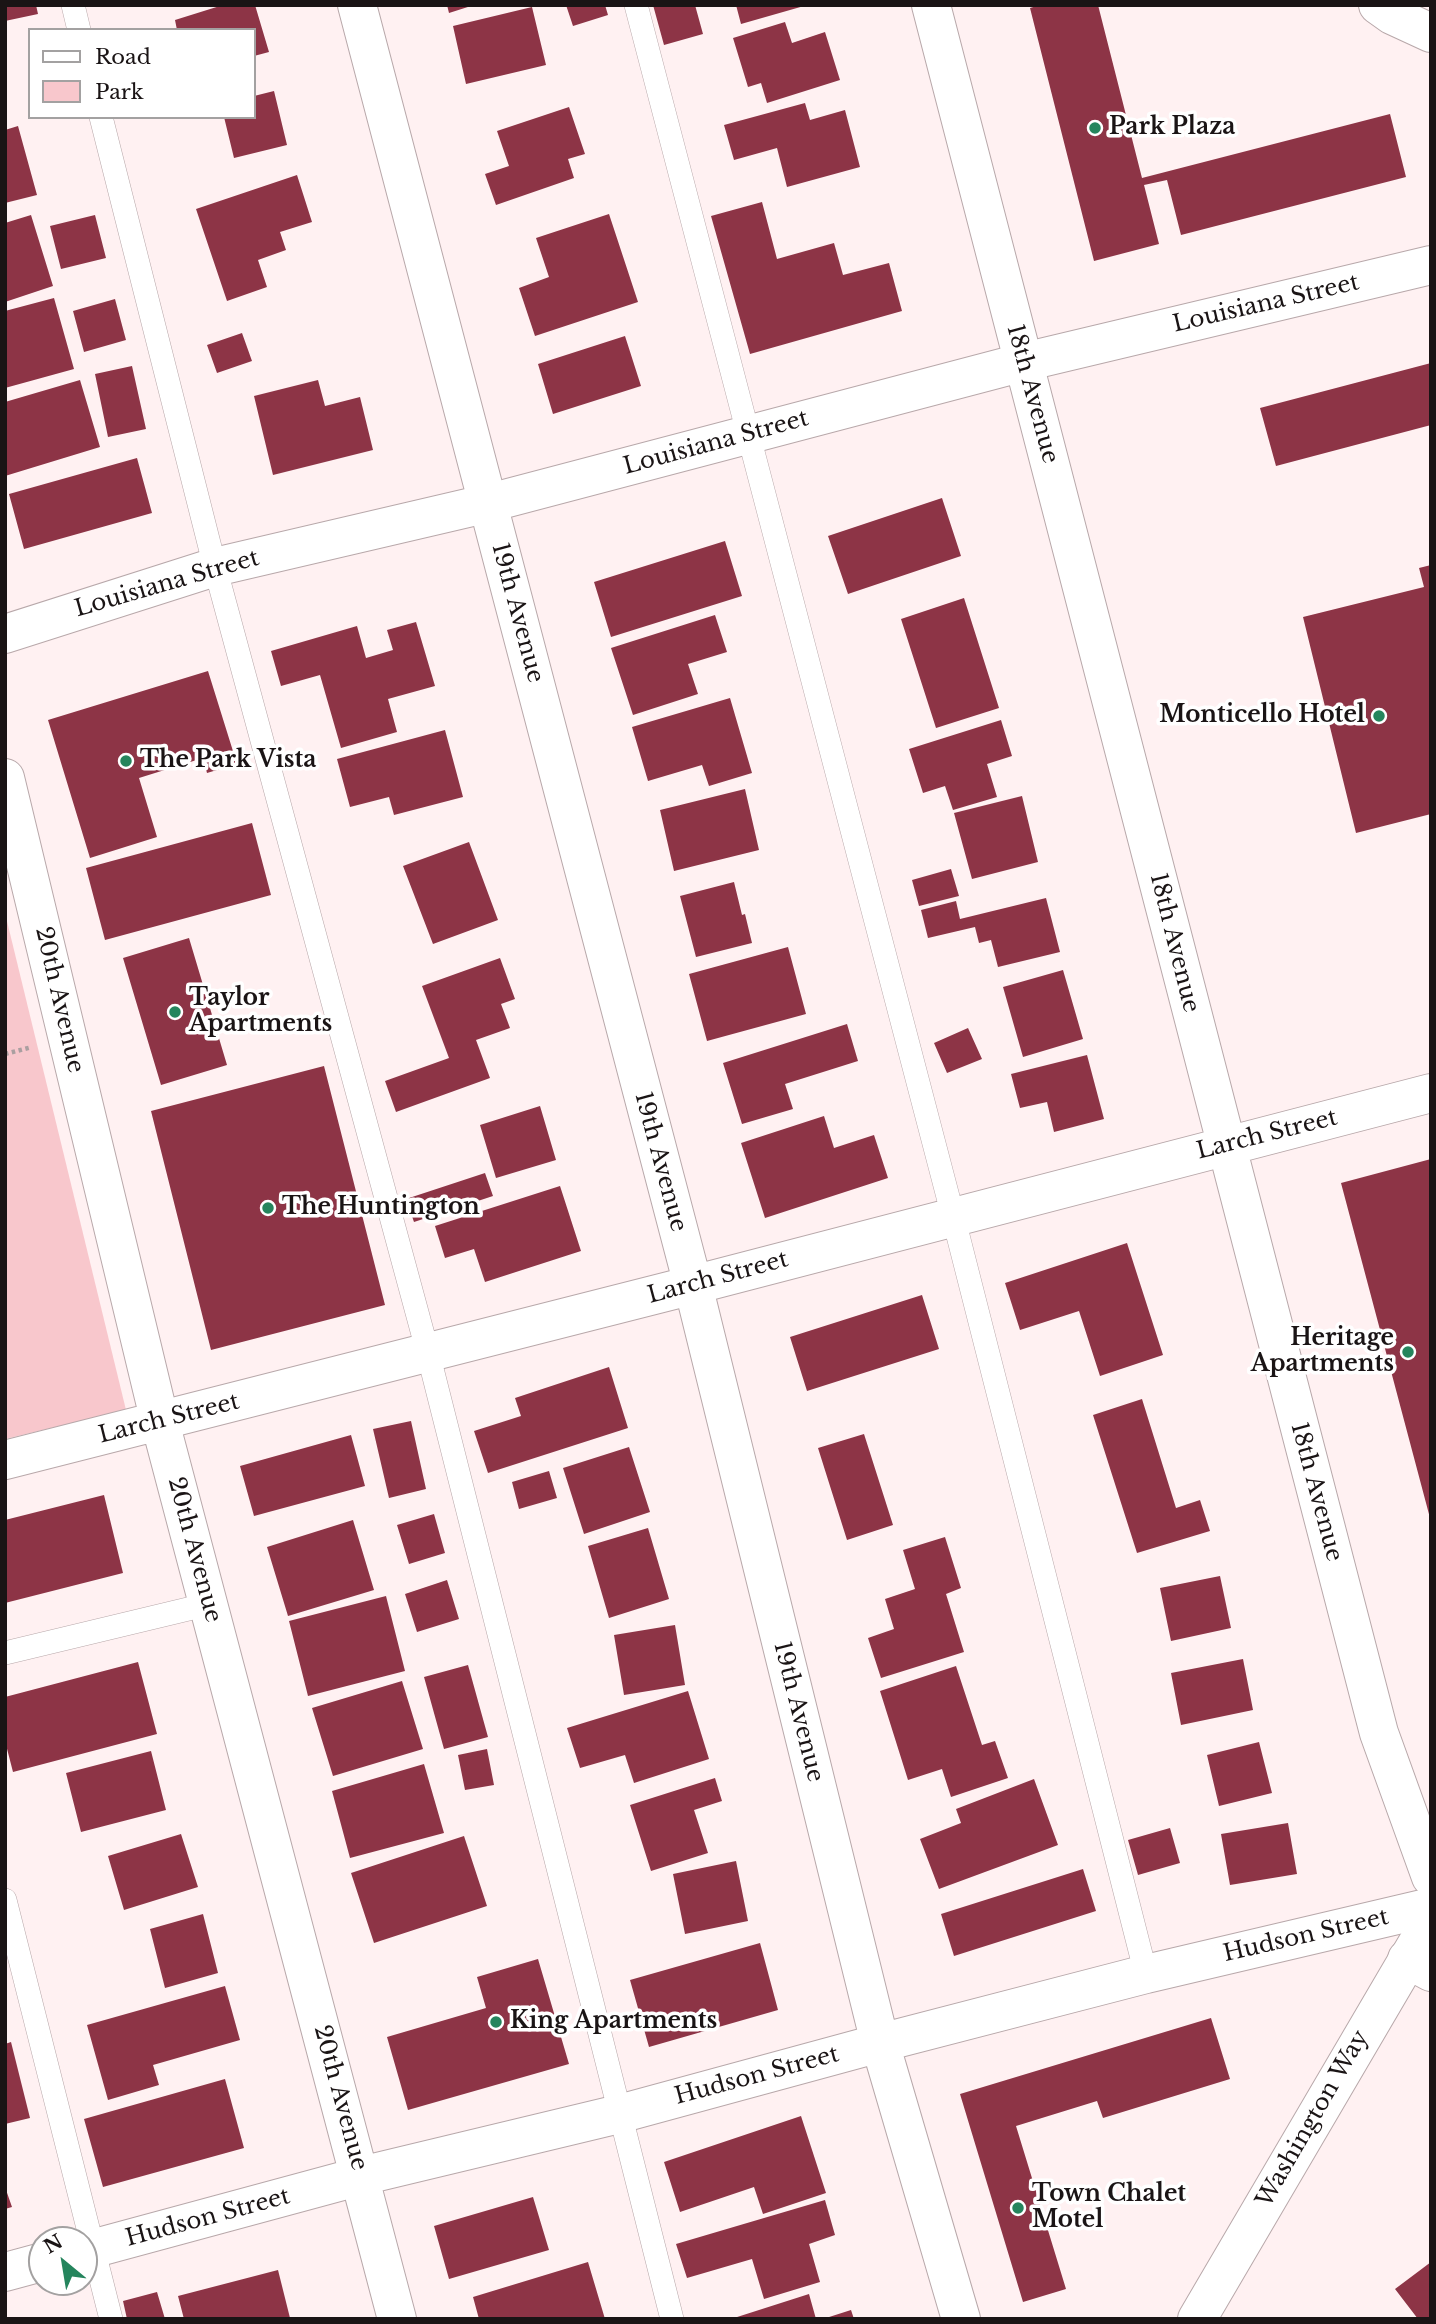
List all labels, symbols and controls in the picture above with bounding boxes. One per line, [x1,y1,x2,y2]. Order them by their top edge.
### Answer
legend [28,28,256,119]
text: Road [95,44,151,70]
text: Park [95,79,144,105]
place label: Park Plaza [1109,114,1235,142]
marker: Park Plaza [1087,120,1103,136]
street label: Louisiana Street [1170,269,1362,339]
street label: 18th Avenue [1000,321,1064,467]
street label: Louisiana Street [620,405,812,481]
street label: 19th Avenue [485,540,549,686]
street label: Louisiana Street [72,544,262,624]
place label: Monticello Hotel [1159,702,1365,730]
marker: Monticello Hotel [1371,708,1387,724]
place label: The Park Vista [140,747,317,775]
marker: The Park Vista [118,753,134,769]
street label: 18th Avenue [1143,870,1205,1016]
street label: 20th Avenue [29,924,89,1076]
place label: Taylor Apartments [189,985,332,1039]
marker: Taylor Apartments [167,1004,183,1020]
street label: 19th Avenue [628,1089,692,1235]
street label: Larch Street [1194,1104,1340,1166]
place label: The Huntington [282,1194,480,1222]
marker: The Huntington [260,1200,276,1216]
street label: Larch Street [645,1246,791,1310]
place label: Heritage Apartments [1251,1325,1394,1379]
marker: Heritage Apartments [1400,1344,1416,1360]
street label: Larch Street [96,1388,242,1450]
street label: 18th Avenue [1284,1419,1348,1565]
street label: 20th Avenue [161,1474,227,1626]
street label: 19th Avenue [767,1639,829,1785]
street label: Hudson Street [1221,1904,1391,1968]
place label: King Apartments [510,2008,717,2036]
marker: King Apartments [488,2014,504,2030]
street label: 20th Avenue [307,2022,373,2174]
street label: Washington Way [1251,2026,1375,2212]
street label: Hudson Street [672,2041,842,2111]
place label: Town Chalet Motel [1032,2181,1186,2235]
street label: Hudson Street [123,2183,293,2253]
marker: Town Chalet Motel [1010,2200,1026,2216]
north arrow [28,2226,98,2296]
text: N [40,2230,67,2259]

